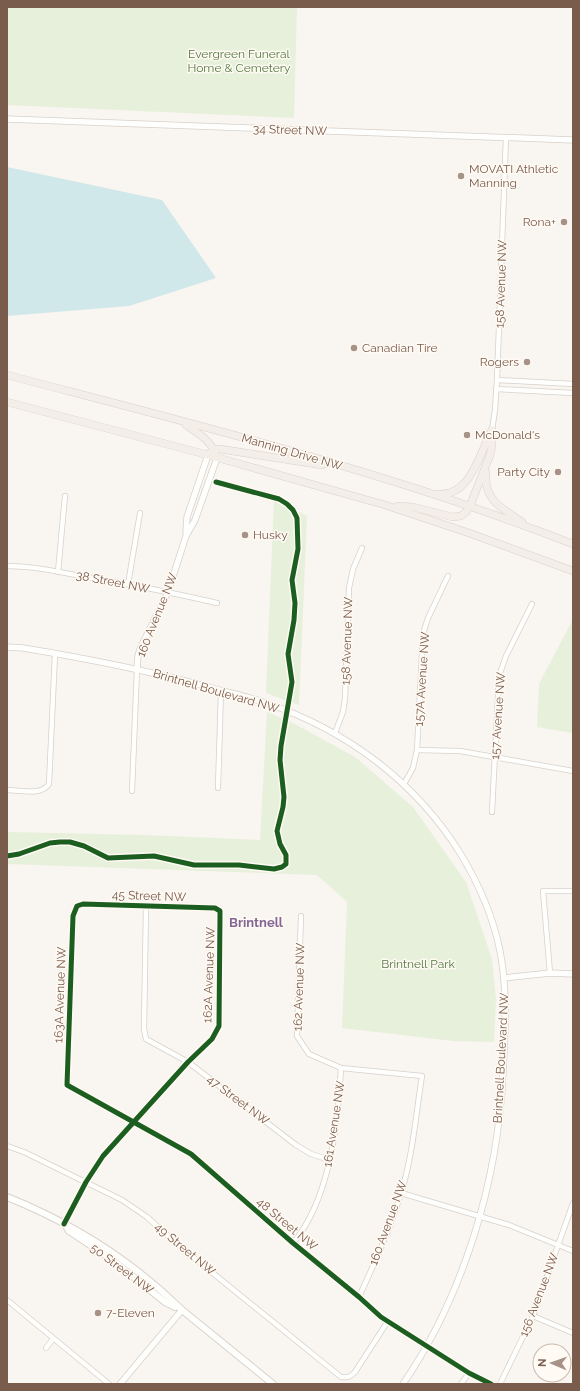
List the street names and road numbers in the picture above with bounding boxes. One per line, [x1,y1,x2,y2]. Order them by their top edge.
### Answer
street label: 34 Street NW [253,122,328,138]
street label: 158 Avenue NW [492,239,510,328]
street label: Manning Drive NW [240,431,345,473]
street label: 38 Street NW [75,568,151,596]
street label: 160 Avenue NW [134,571,180,659]
street label: 158 Avenue NW [338,596,356,685]
street label: 157A Avenue NW [412,631,432,727]
street label: Brintnell Boulevard NW [151,666,281,716]
street label: 157 Avenue NW [488,671,508,760]
street label: 45 Street NW [112,888,187,904]
street label: 162A Avenue NW [200,926,218,1023]
street label: 162 Avenue NW [290,942,308,1031]
street label: 163A Avenue NW [51,946,69,1043]
street label: Brintnell Boulevard NW [491,992,511,1124]
street label: 47 Street NW [204,1072,272,1128]
street label: 161 Avenue NW [320,1079,348,1168]
street label: 160 Avenue NW [366,1178,410,1267]
street label: 48 Street NW [254,1195,321,1254]
street label: 49 Street NW [152,1220,218,1279]
street label: 50 Street NW [88,1241,157,1297]
street label: 156 Avenue NW [517,1251,562,1339]

